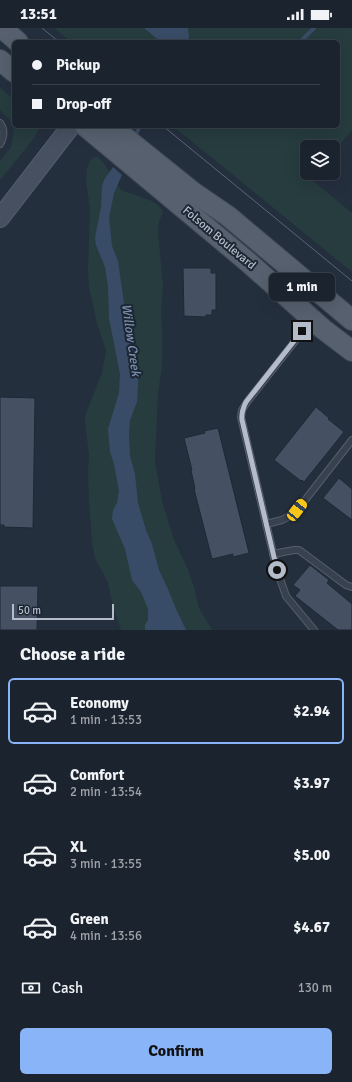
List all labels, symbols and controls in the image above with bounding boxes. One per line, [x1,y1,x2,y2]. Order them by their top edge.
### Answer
text: 13:51 [20,5,57,23]
text: Pickup [56,56,100,74]
text: Drop-off [56,95,111,113]
map controls [300,140,340,180]
button: layers [300,140,340,180]
street label: Folsom Boulevard [179,203,259,273]
callout: 1 min [269,273,335,301]
text: 1 min [286,279,318,295]
water label: Willow Creek [118,303,144,379]
route end [293,322,311,340]
car [285,497,309,523]
route start [268,561,286,579]
scale bar [12,602,114,621]
text: 50 m [18,604,41,617]
text: Choose a ride [20,643,125,665]
icon: car [22,693,58,729]
text: Economy [70,694,129,712]
text: $2.94 [293,702,330,720]
text: 1 min · 13:53 [70,712,142,728]
icon: car [22,765,58,801]
text: Comfort [70,766,124,784]
text: $3.97 [293,774,330,792]
text: 2 min · 13:54 [70,784,142,800]
icon: car [22,837,58,873]
text: XL [70,838,87,856]
text: $5.00 [293,846,330,864]
text: 3 min · 13:55 [70,856,142,872]
icon: car [22,909,58,945]
text: Green [70,910,109,928]
text: $4.67 [293,918,330,936]
text: 4 min · 13:56 [70,928,142,944]
icon: cash [20,977,42,999]
text: Cash [52,979,83,997]
text: 130 m [298,980,332,996]
button: Confirm [20,1028,332,1074]

